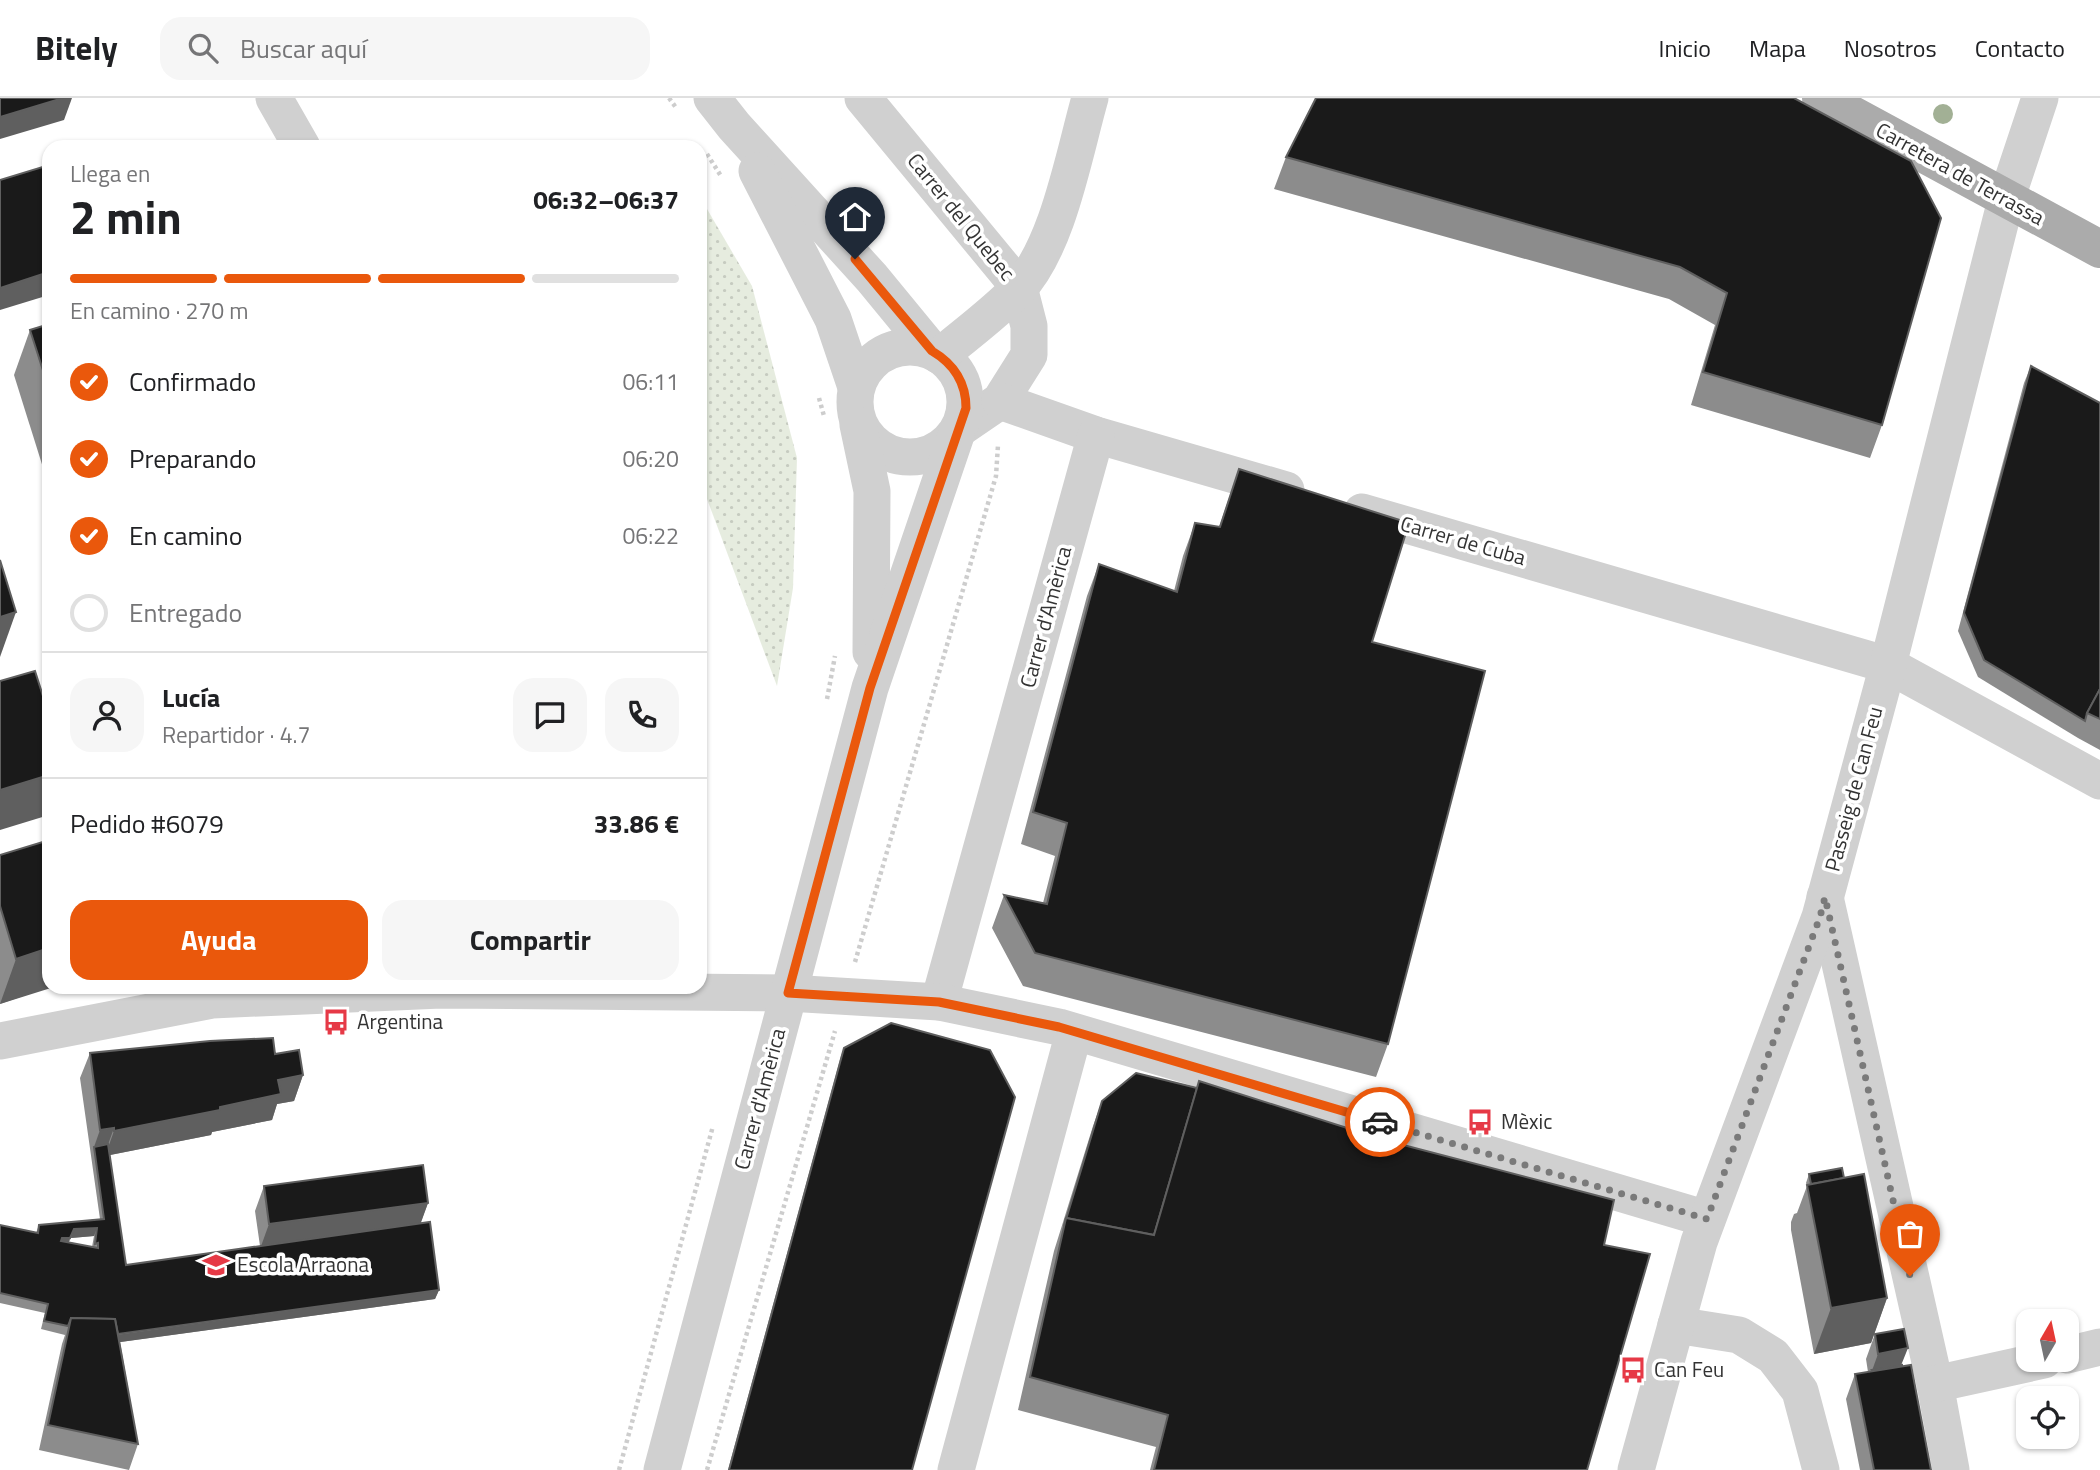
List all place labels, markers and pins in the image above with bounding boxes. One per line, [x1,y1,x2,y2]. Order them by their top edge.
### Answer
pin [825,187,885,259]
place label: Argentina [357,1005,443,1037]
bus stop icon: Argentina [321,1007,351,1037]
place label: Mèxic [1501,1105,1552,1137]
bus stop icon: Mèxic [1465,1107,1495,1137]
pin [1880,1204,1940,1276]
place label: Escola Arraona [237,1248,369,1280]
school or university icon: Escola Arraona [201,1250,231,1280]
place label: Can Feu [1654,1353,1724,1385]
bus stop icon: Can Feu [1618,1355,1648,1385]

